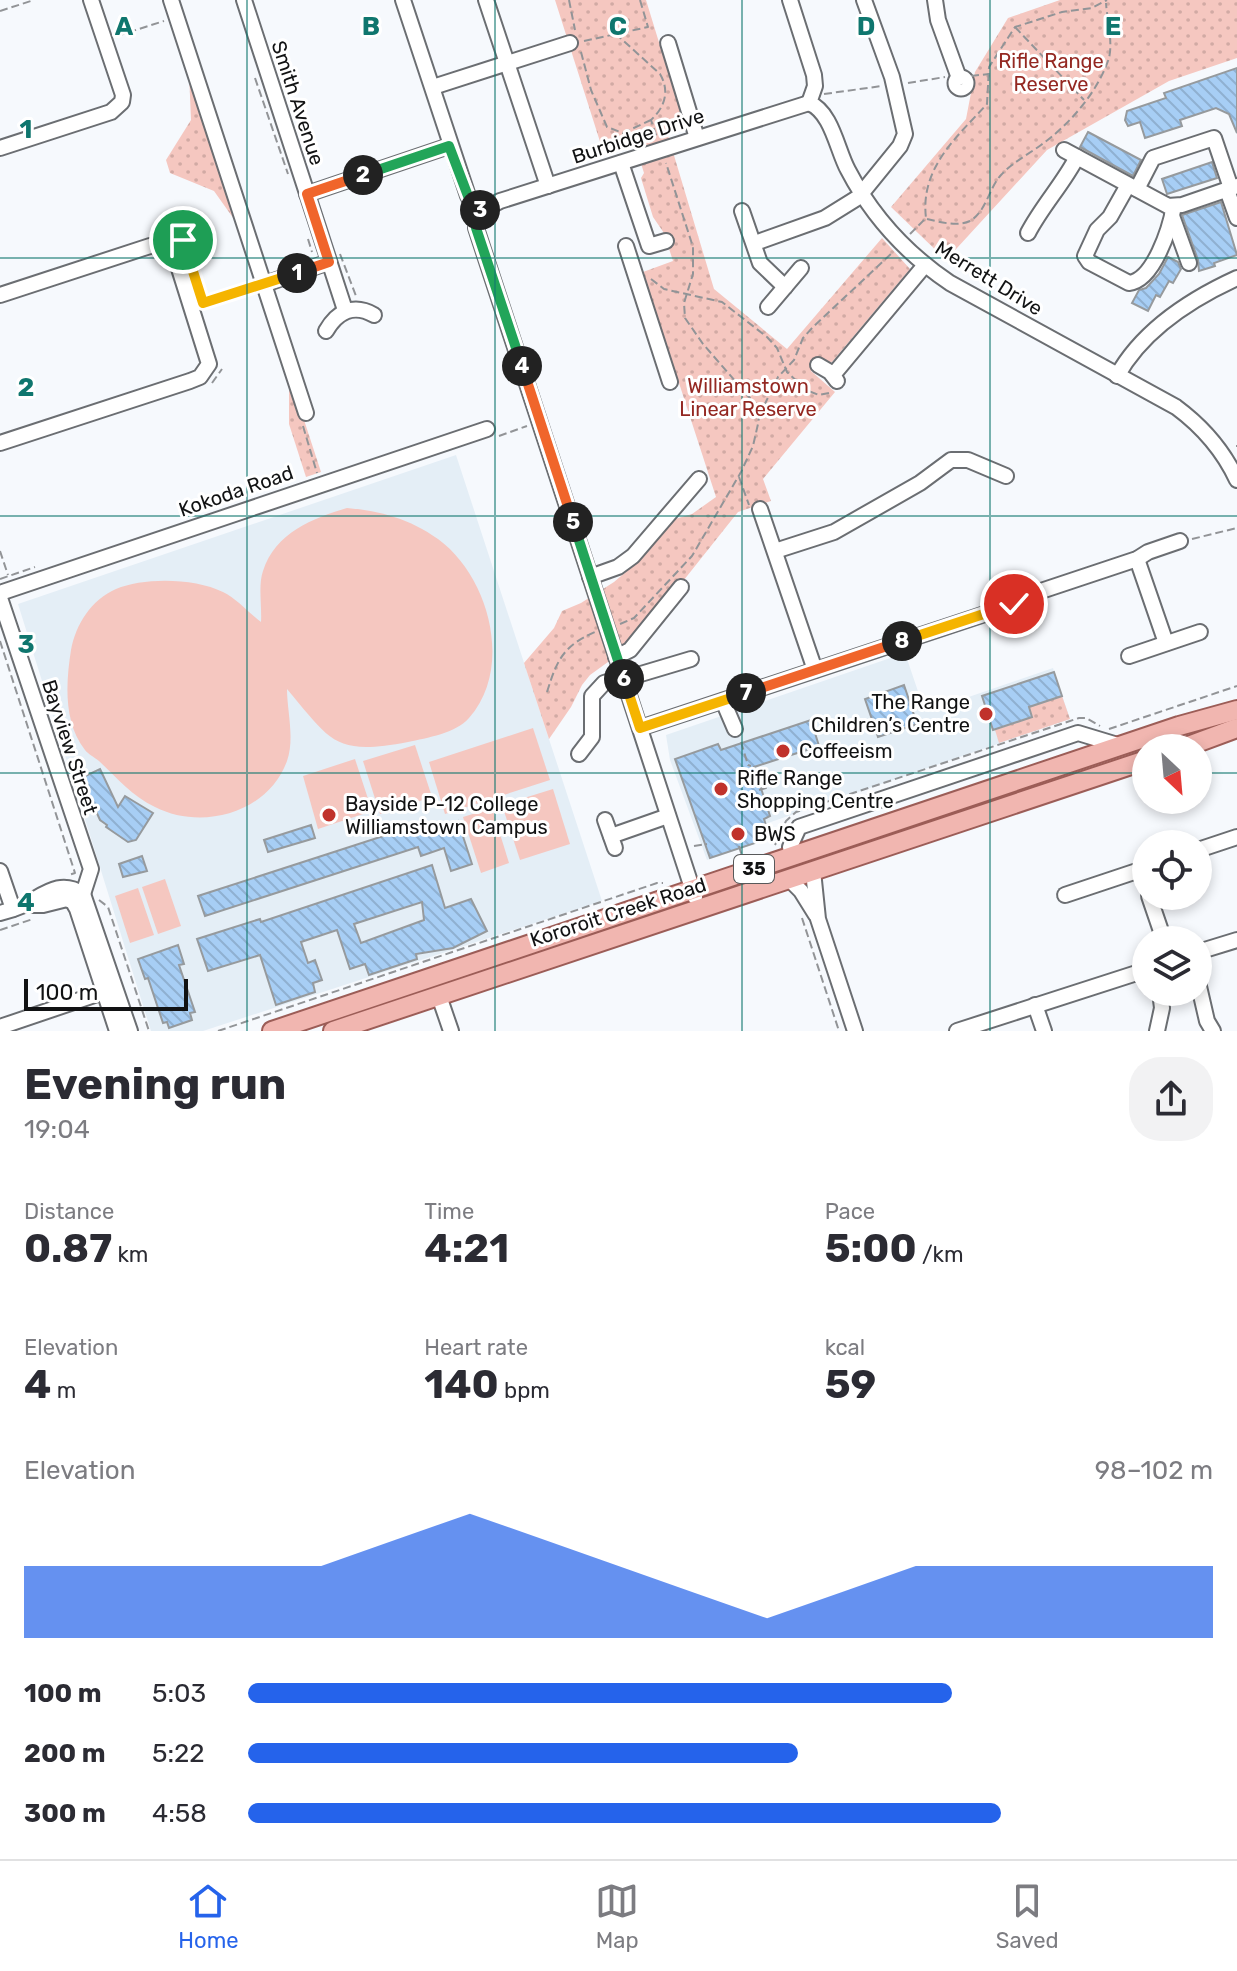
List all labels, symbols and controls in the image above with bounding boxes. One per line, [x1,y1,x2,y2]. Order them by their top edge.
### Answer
text: A [115,11,134,42]
text: B [362,11,380,42]
text: C [609,11,627,42]
text: D [857,11,875,42]
text: E [1105,11,1121,42]
street label: Smith Avenue [267,38,329,168]
park label: Rifle Range Reserve [998,49,1104,96]
street label: Burbidge Drive [569,103,707,169]
text: 1 [20,114,32,145]
pin: 2 [343,155,383,195]
text: 2 [356,161,370,188]
pin: 3 [460,190,500,230]
text: 3 [473,196,487,223]
pin [149,206,217,274]
icon: arrive [161,218,205,262]
street label: Merrett Drive [931,236,1047,320]
pin: 1 [277,253,317,293]
text: 1 [292,259,302,286]
pin: 4 [502,346,542,386]
text: 4 [514,352,530,379]
text: 2 [18,372,34,403]
park label: Williamstown Linear Reserve [679,374,817,421]
street label: Kokoda Road [176,460,296,522]
pin: 5 [553,502,593,542]
text: 5 [566,508,580,535]
pin [980,570,1048,638]
icon: check [992,582,1036,626]
pin: 8 [882,621,922,661]
text: 8 [895,627,909,654]
text: 3 [17,629,35,660]
pin: 6 [604,659,644,699]
text: 6 [617,665,631,692]
pin: 7 [726,673,766,713]
street label: Bayview Street [37,677,103,818]
text: 7 [740,679,752,706]
place label: The Range Children’s Centre [811,690,970,737]
marker: The Range Children’s Centre [977,705,995,723]
north arrow [1132,734,1212,814]
map controls [1132,734,1212,1006]
place label: Coffeeism [799,739,893,763]
marker: Coffeeism [774,742,792,760]
place label: Rifle Range Shopping Centre [737,766,894,813]
marker: Rifle Range Shopping Centre [712,780,730,798]
place label: Bayside P-12 College Williamstown Campus [345,792,548,839]
marker: Bayside P-12 College Williamstown Campus [320,806,338,824]
place label: BWS [754,822,796,846]
marker: BWS [729,825,747,843]
button: locate [1132,830,1212,910]
road number: 35 [734,855,774,883]
street label: Kororoit Creek Road [527,872,709,952]
text: 4 [17,887,35,918]
button: layers [1132,926,1212,1006]
scale bar [24,975,188,1011]
text: 100 m [36,979,98,1006]
button: share [1129,1057,1213,1141]
text: Evening run [24,1058,286,1110]
text: 19:04 [24,1114,90,1145]
text: Distance [24,1198,114,1225]
text: Time [424,1198,474,1225]
text: Pace [825,1198,875,1225]
text: 0.87 [24,1225,112,1272]
text: 4:21 [424,1225,509,1272]
text: 5:00 [825,1225,917,1272]
text: km [112,1241,148,1268]
text: /km [917,1241,963,1268]
text: Elevation [24,1334,118,1361]
text: Heart rate [424,1334,528,1361]
text: kcal [825,1334,865,1361]
text: 4 [24,1361,51,1408]
text: 140 [424,1361,499,1408]
text: 59 [825,1361,876,1408]
text: m [51,1377,76,1404]
text: bpm [499,1377,550,1404]
text: Elevation [24,1455,135,1486]
text: 98–102 m [1095,1455,1213,1486]
text: 100 m [24,1678,102,1709]
text: 5:03 [152,1678,206,1709]
text: 200 m [24,1738,106,1769]
text: 5:22 [152,1738,205,1769]
text: 300 m [24,1798,106,1829]
text: 4:58 [152,1798,207,1829]
tab: Home [178,1879,239,1954]
tab: Map [595,1879,639,1954]
tab: Saved [996,1879,1059,1954]

